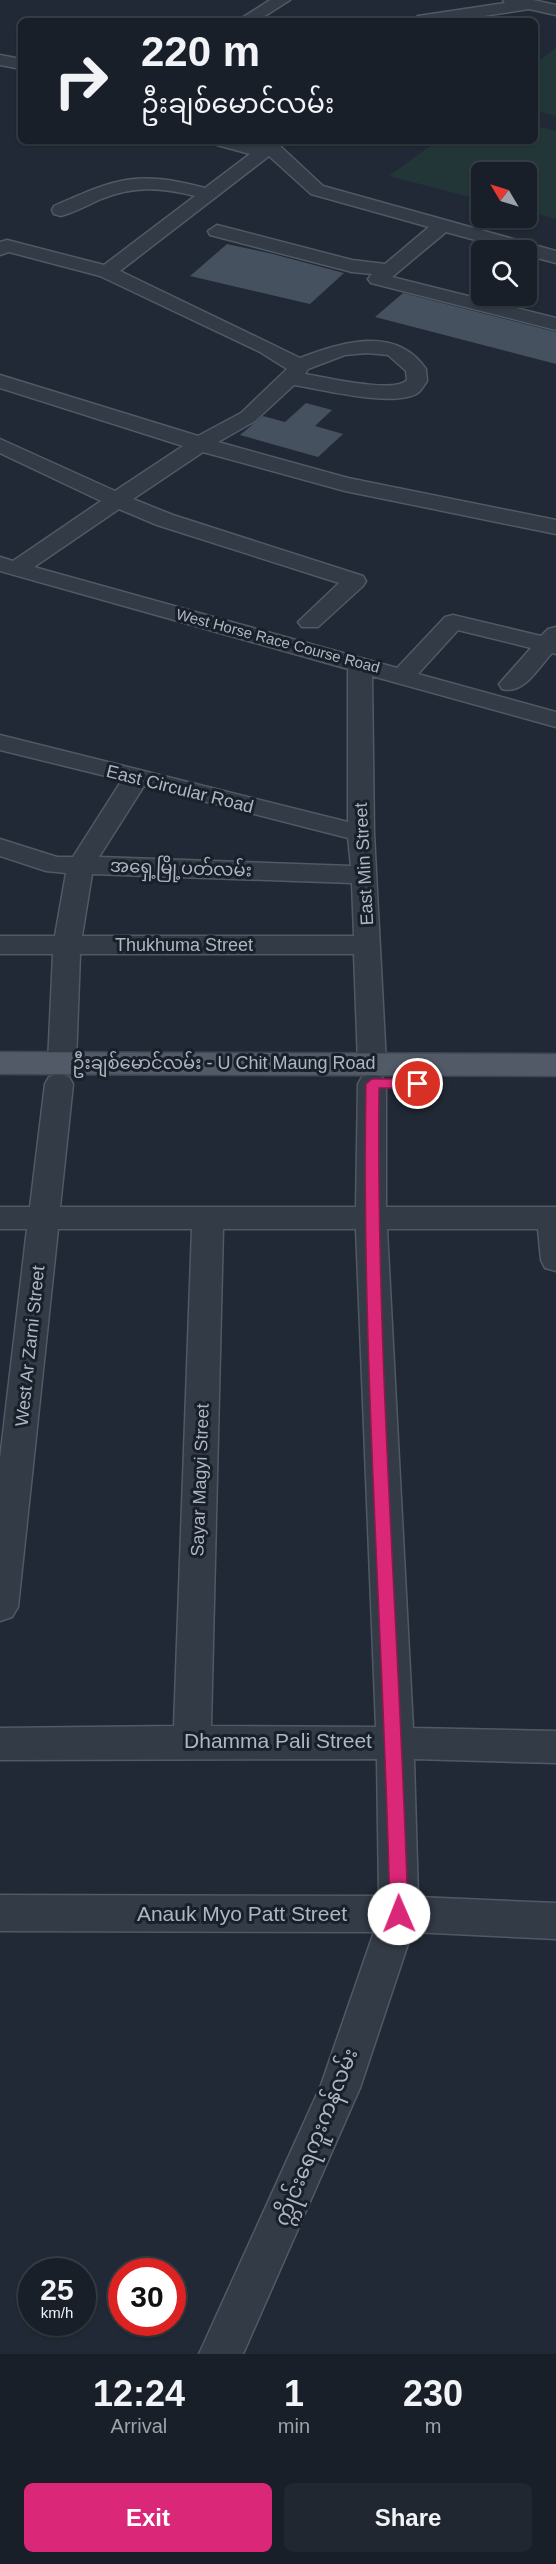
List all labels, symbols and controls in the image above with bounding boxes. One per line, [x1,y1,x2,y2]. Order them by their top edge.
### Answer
text: 220 m [141,28,260,75]
icon: right [42,42,120,120]
text: ဦးချစ်မောင်လမ်း [141,89,334,119]
north arrow [471,162,537,228]
map controls [471,162,537,306]
button: search [471,240,537,306]
street label: West Horse Race Course Road [175,605,382,676]
street label: East Circular Road [104,761,256,817]
street label: East Min Street [351,802,377,926]
street label: အရှေ့မြို့ပတ်လမ်း [110,852,252,885]
street label: Thukhuma Street [115,935,253,955]
street label: ဦးချစ်မောင်လမ်း - U Chit Maung Road [73,1050,375,1078]
pin [392,1058,443,1109]
icon: arrive [401,1067,434,1100]
street label: West Ar Zarni Street [12,1265,48,1427]
street label: Sayar Magyi Street [187,1403,213,1557]
street label: Dhamma Pali Street [184,1729,372,1752]
position arrow [367,1882,431,1946]
street label: Anauk Myo Patt Street [137,1902,347,1925]
street label: က္ကိုင်းရေကူးကန်လမ်း [266,2043,367,2231]
speed limit sign: 30 [108,2258,186,2336]
text: 25 [40,2273,74,2306]
text: km/h [41,2304,73,2321]
text: 12:24 [93,2373,185,2414]
text: 1 [284,2373,304,2414]
text: 230 [403,2373,463,2414]
text: Arrival [111,2415,167,2437]
text: min [278,2415,310,2437]
text: m [425,2415,441,2437]
button: Exit [24,2483,272,2552]
button: Share [284,2483,532,2552]

